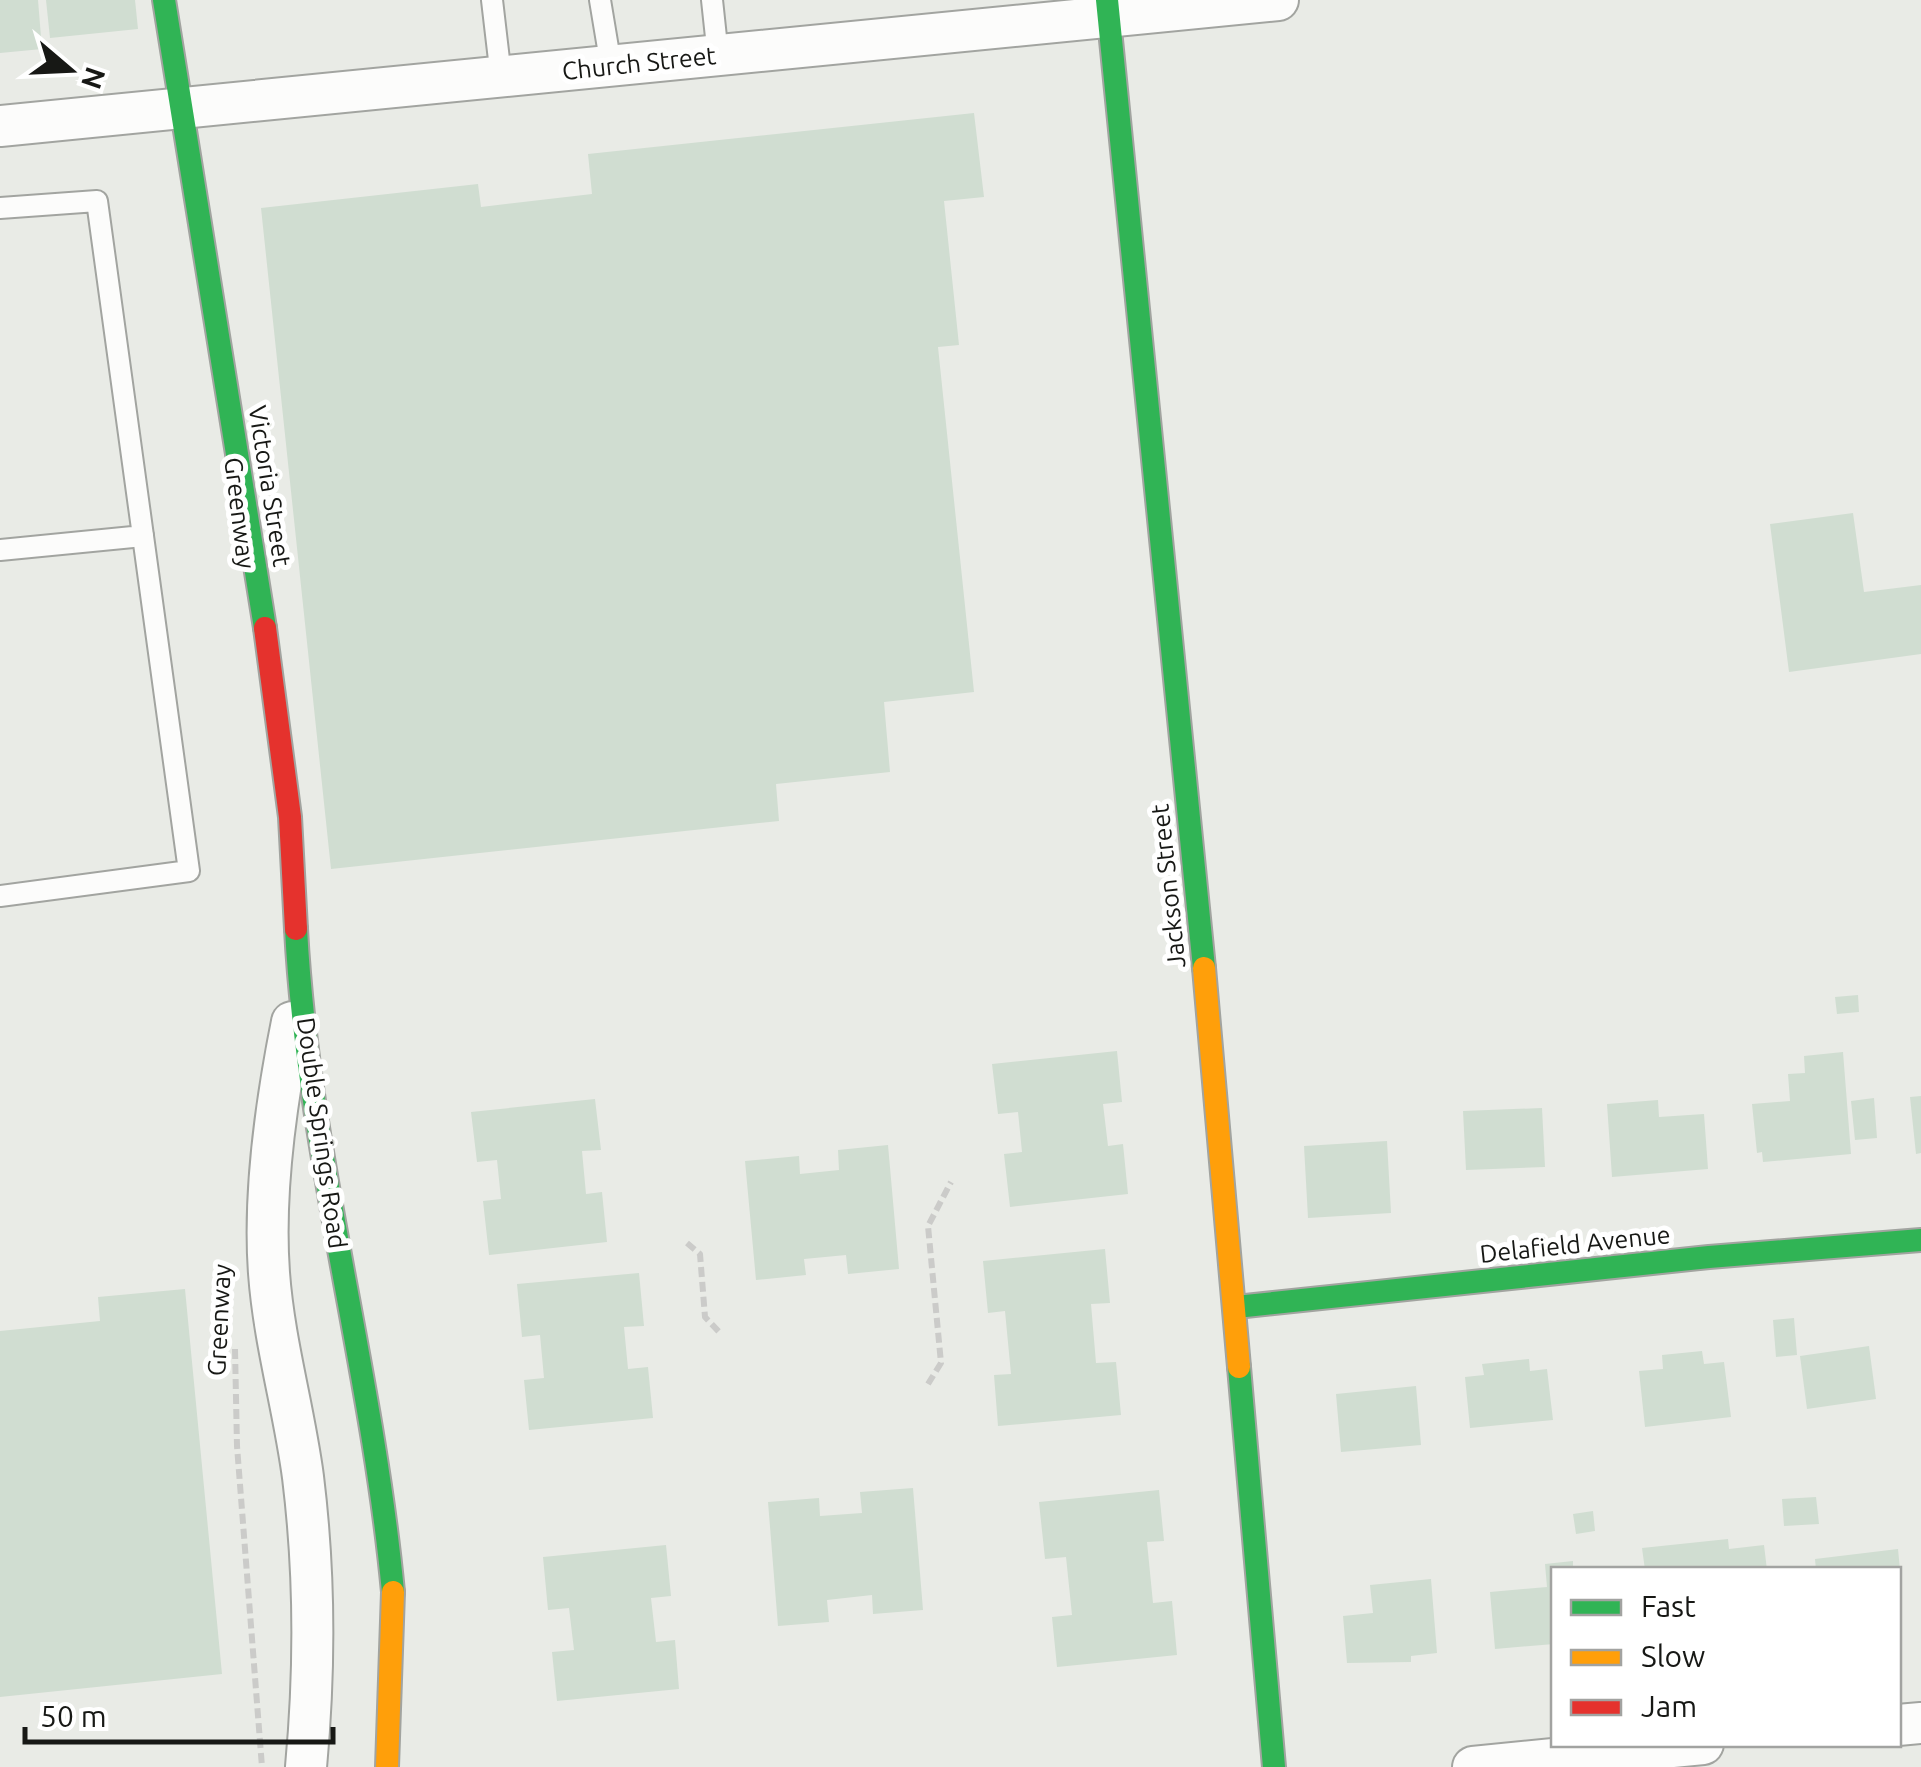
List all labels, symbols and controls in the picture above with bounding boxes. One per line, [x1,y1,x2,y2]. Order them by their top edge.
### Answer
north arrow [20,20,120,120]
street label: Church Street [561,41,718,85]
text: N [76,63,112,93]
street label: Victoria Street [243,403,297,569]
street label: Greenway [219,456,261,570]
street label: Jackson Street [1145,802,1191,969]
street label: Double Springs Road [292,1015,352,1251]
street label: Delafield Avenue [1478,1220,1672,1268]
street label: Greenway [202,1263,236,1377]
legend [1551,1567,1901,1747]
text: Fast [1641,1589,1696,1623]
text: Slow [1641,1639,1705,1673]
scale bar [25,1682,332,1744]
text: Jam [1641,1689,1697,1723]
text: 50 m [40,1699,107,1733]

